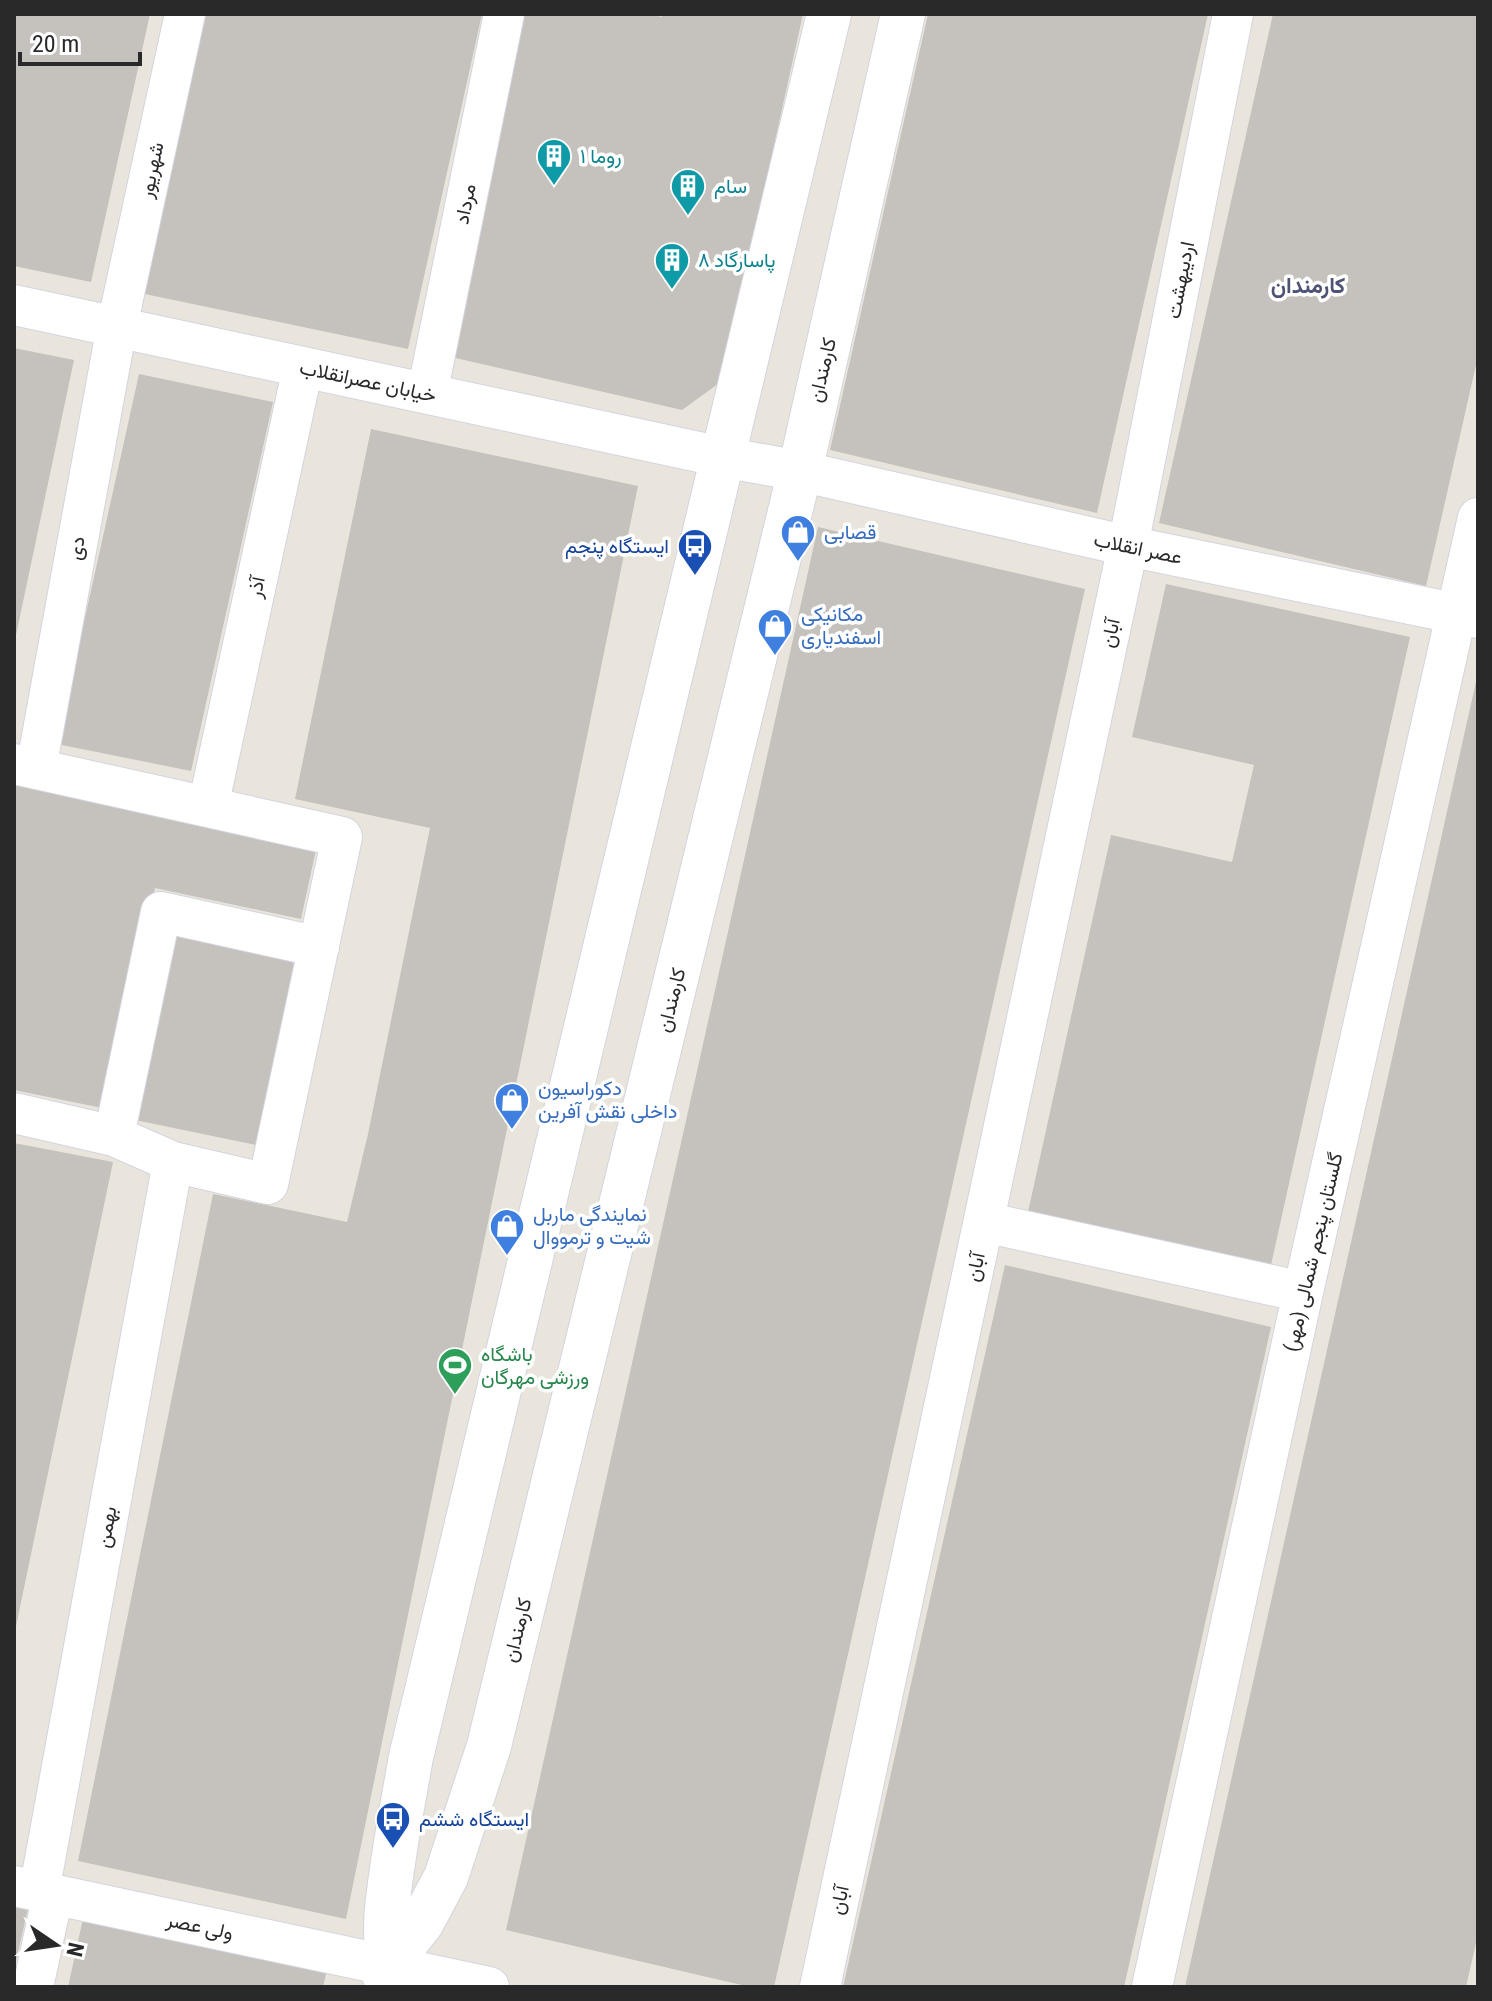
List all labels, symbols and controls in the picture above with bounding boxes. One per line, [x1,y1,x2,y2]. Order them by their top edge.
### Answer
scale bar [20,16,140,66]
text: 20 m [32,30,79,58]
building icon: روما ۱ [535,137,573,187]
street label: شهریور [133,140,170,201]
place label: روما ۱ [580,144,622,169]
building icon: سام [669,167,707,217]
place label: سام [714,174,747,199]
street label: مرداد [449,182,482,226]
street label: اردیبهشت [1161,239,1200,321]
building icon: پاسارگاد ۸ [653,241,691,291]
place label: پاسارگاد ۸ [698,248,776,274]
district label: کارمندان [1271,273,1345,299]
street label: کارمندان [803,335,842,405]
street label: خیابان عصرانقلاب [297,355,438,408]
shop icon: قصابی [779,513,817,563]
place label: قصابی [824,520,876,544]
bus stop icon: ایستگاه پنجم [676,527,714,577]
street label: عصر انقلاب [1091,527,1184,570]
street label: دی [62,534,90,562]
place label: ایستگاه پنجم [565,534,669,560]
street label: آذر [242,573,271,601]
place label: مکانیکی اسفندیاری [801,602,881,650]
shop icon: مکانیکی اسفندیاری [756,607,794,657]
street label: آبان [1095,615,1125,650]
street label: کارمندان [651,965,692,1035]
place label: دکوراسیون داخلی نقش آفرین [538,1076,677,1124]
shop icon: دکوراسیون داخلی نقش آفرین [493,1081,531,1131]
street label: گلستان پنجم شمالی (مهر) [1278,1150,1350,1354]
place label: نمایندگی ماربل شیت و ترمووال [533,1202,651,1250]
shop icon: نمایندگی ماربل شیت و ترمووال [488,1207,526,1257]
street label: آبان [960,1249,990,1284]
place label: باشگاه ورزشی مهرگان [481,1342,589,1390]
sports icon: باشگاه ورزشی مهرگان [436,1346,474,1396]
street label: بهمن [91,1504,122,1550]
street label: کارمندان [497,1595,538,1665]
bus stop icon: ایستگاه ششم [374,1800,412,1850]
place label: ایستگاه ششم [419,1807,529,1832]
street label: آبان [824,1882,854,1917]
north arrow [16,1905,96,1985]
street label: ولی عصر [163,1907,236,1946]
text: N [61,1940,89,1959]

